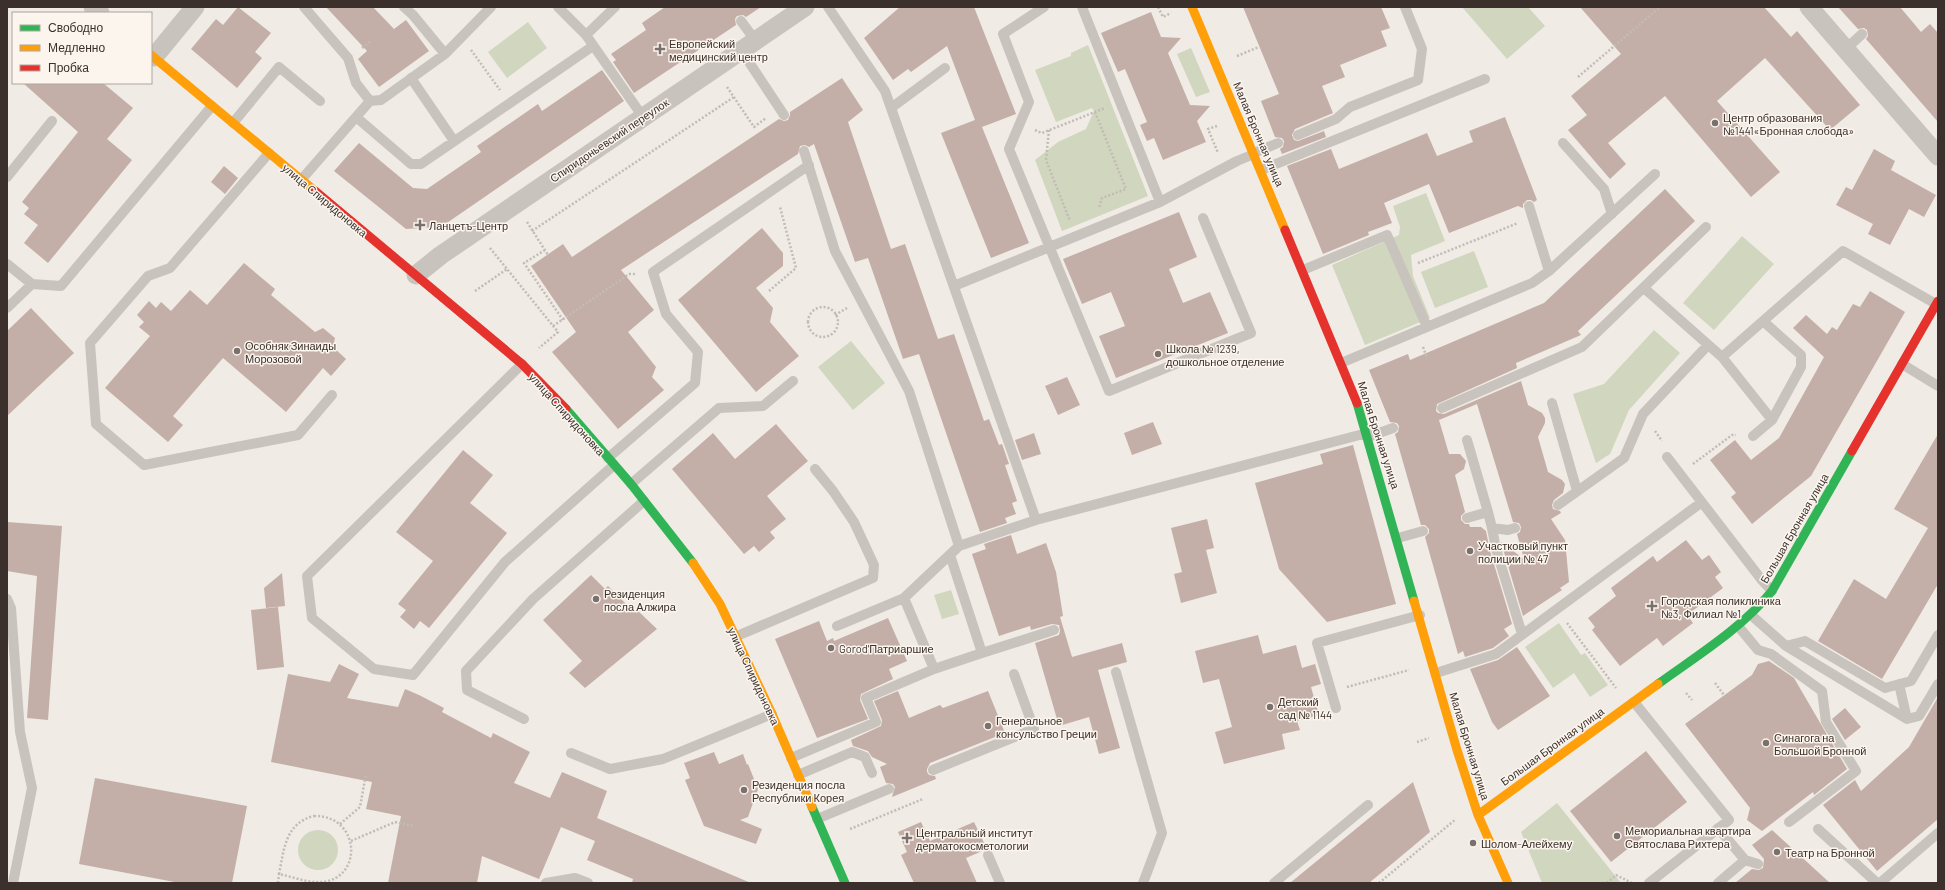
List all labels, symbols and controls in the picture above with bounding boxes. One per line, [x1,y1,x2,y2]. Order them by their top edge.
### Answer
legend [12,12,152,84]
text: Свободно [48,20,103,35]
place label: Европейский медицинский центр [669,37,768,63]
text: Медленно [48,40,105,55]
marker: Европейский медицинский центр [654,43,666,55]
text: Пробка [48,60,89,75]
street label: Малая Бронная улица [1231,80,1287,189]
street label: Спиридоньевский переулок [547,95,671,185]
place label: Центр образования №1441«Бронная слобода» [1723,111,1854,137]
marker: Центр образования №1441«Бронная слобода» [1710,118,1720,128]
street label: улица Спиридоновка [280,161,371,240]
marker: Ланцетъ-Центр [414,219,426,231]
place label: Ланцетъ-Центр [429,219,508,232]
place label: Особняк Зинаиды Морозовой [245,339,336,365]
place label: Школа № 1239, дошкольное отделение [1166,342,1284,368]
marker: Особняк Зинаиды Морозовой [232,346,242,356]
marker: Школа № 1239, дошкольное отделение [1153,349,1163,359]
street label: улица Спиридоновка [527,370,608,459]
street label: Малая Бронная улица [1355,380,1403,491]
street label: Большая Бронная улица [1757,470,1831,585]
place label: Участковый пункт полиции № 47 [1478,539,1568,565]
marker: Участковый пункт полиции № 47 [1465,546,1475,556]
place label: Резиденция посла Алжира [604,587,677,613]
marker: Резиденция посла Алжира [591,594,601,604]
place label: Городская поликлиника №3, Филиал №1 [1661,594,1782,620]
marker: Городская поликлиника №3, Филиал №1 [1646,600,1658,612]
street label: улица Спиридоновка [726,625,783,728]
place label: Gorod'Патриаршие [839,642,934,655]
marker: Gorod'Патриаршие [826,643,836,653]
street label: Малая Бронная улица [1447,690,1493,802]
place label: Детский сад № 1144 [1278,695,1332,721]
marker: Детский сад № 1144 [1265,702,1275,712]
street label: Большая Бронная улица [1498,704,1607,788]
place label: Генеральное консульство Греции [996,714,1097,740]
marker: Генеральное консульство Греции [983,721,993,731]
place label: Синагога на Большой Бронной [1774,731,1866,757]
marker: Синагога на Большой Бронной [1761,738,1771,748]
place label: Резиденция посла Республики Корея [752,778,846,804]
marker: Резиденция посла Республики Корея [739,785,749,795]
place label: Мемориальная квартира Святослава Рихтера [1625,824,1752,850]
place label: Центральный институт дерматокосметологии [916,826,1033,852]
marker: Мемориальная квартира Святослава Рихтера [1612,831,1622,841]
marker: Центральный институт дерматокосметологии [901,832,913,844]
place label: Шолом-Алейхему [1481,837,1573,850]
marker: Шолом-Алейхему [1468,838,1478,848]
place label: Театр на Бронной [1785,846,1875,859]
marker: Театр на Бронной [1772,847,1782,857]

